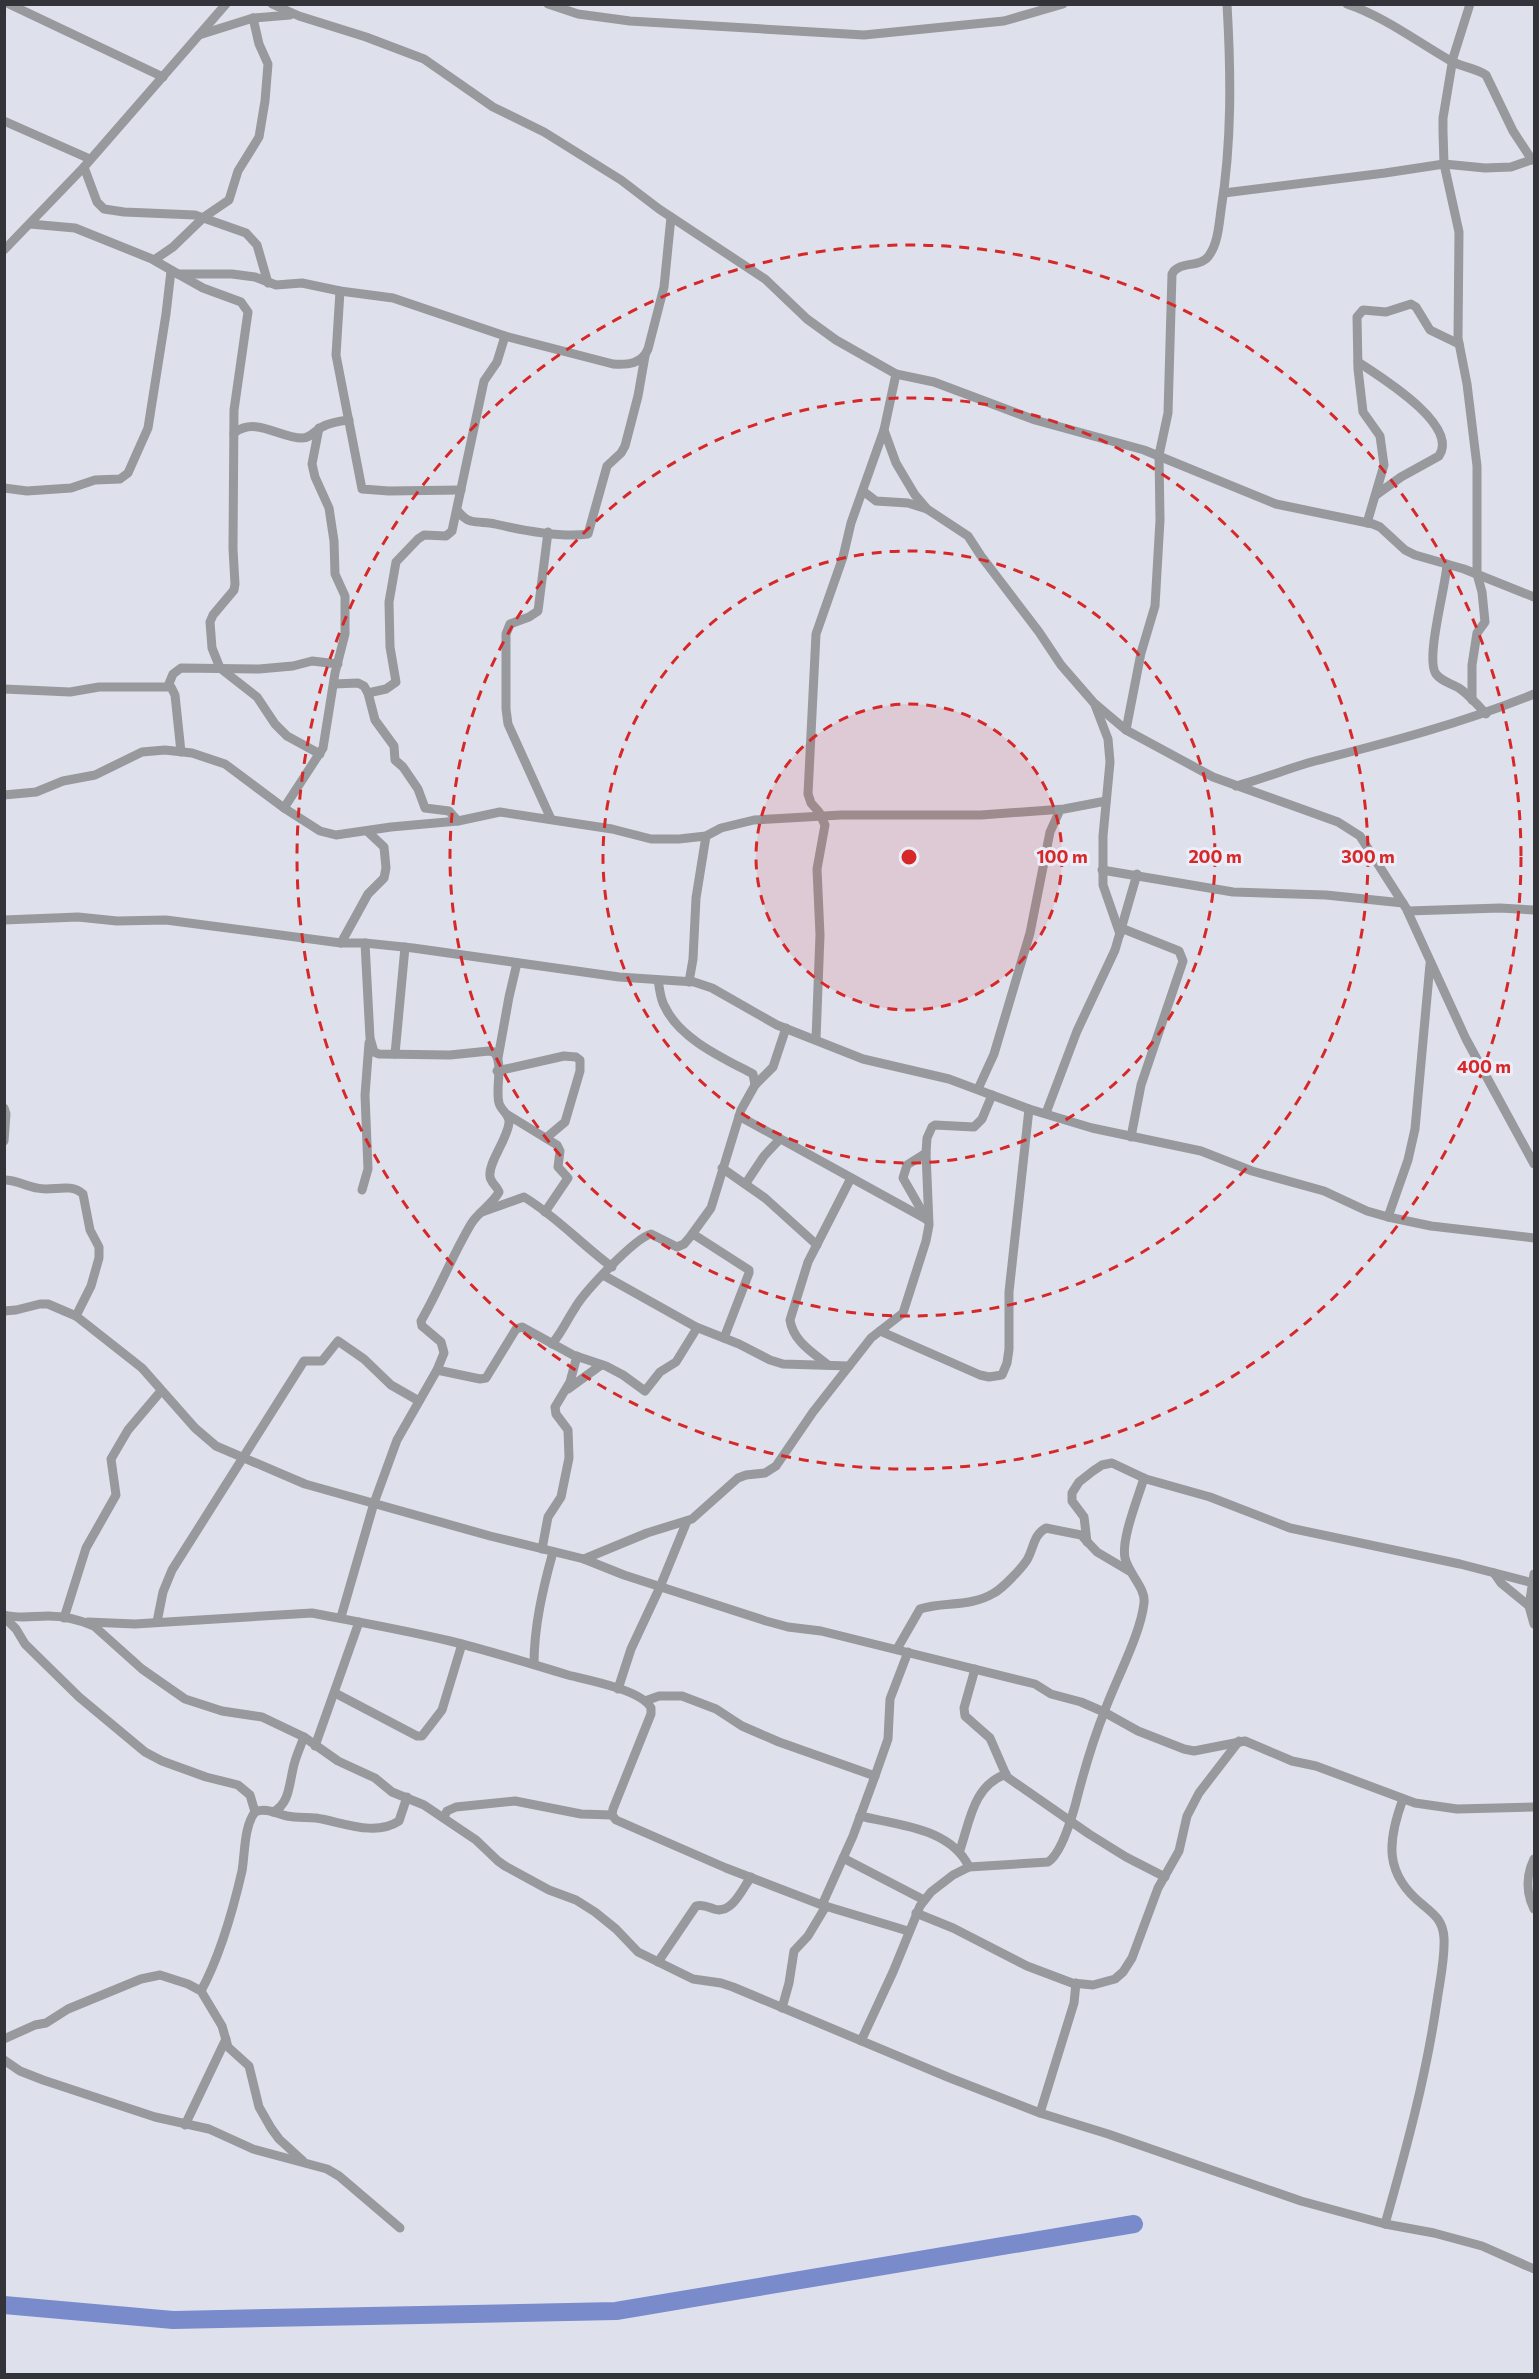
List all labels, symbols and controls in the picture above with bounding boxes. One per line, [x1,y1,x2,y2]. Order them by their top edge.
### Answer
text: 100 m [1036,845,1088,867]
text: 200 m [1188,845,1242,867]
text: 300 m [1341,845,1395,867]
centre of rings [899,847,919,867]
text: 400 m [1457,1055,1511,1077]

